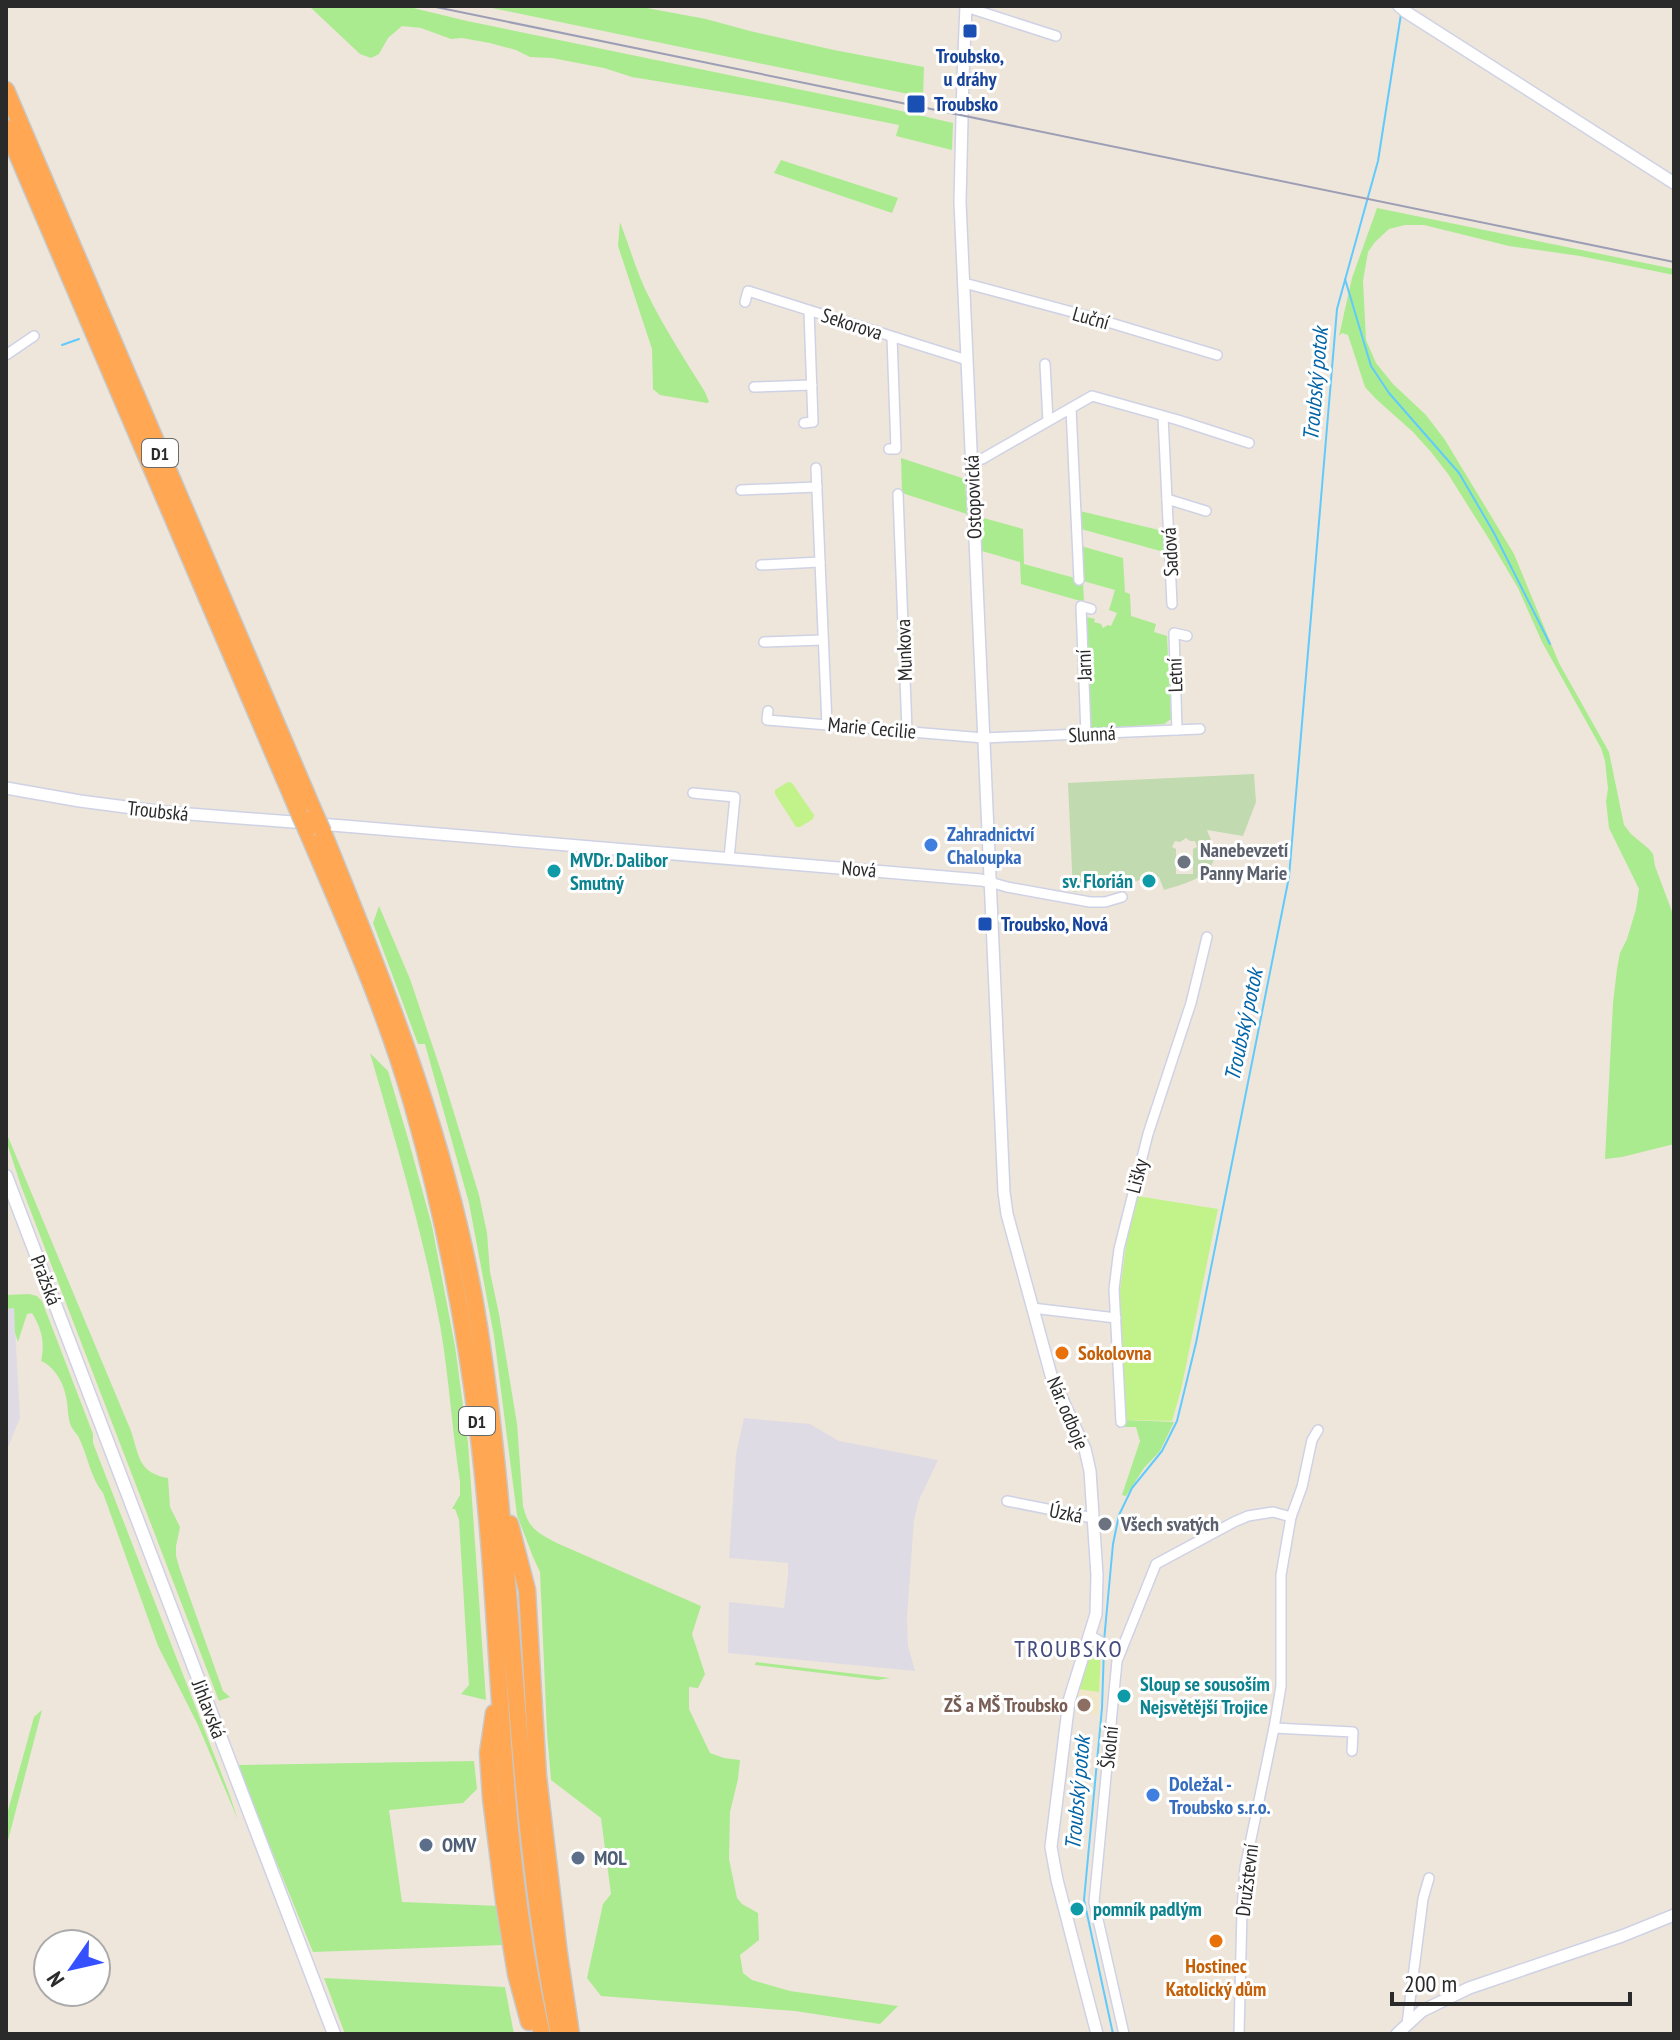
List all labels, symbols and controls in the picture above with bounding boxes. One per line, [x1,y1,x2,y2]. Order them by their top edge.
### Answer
marker: Troubsko, u dráhy [961,22,979,40]
place label: Troubsko, u dráhy [936,43,1004,92]
place label: Troubsko [934,91,998,117]
marker: Troubsko [905,93,927,115]
street label: Luční [1070,300,1113,336]
street label: Sekorova [818,302,886,346]
water label: Troubský potok [1296,324,1334,442]
road number: D1 [142,439,178,467]
street label: Ostopovická [959,455,987,539]
street label: Sadová [1156,527,1184,577]
street label: Munkova [890,619,918,681]
street label: Jarní [1070,648,1098,682]
street label: Letní [1161,657,1189,693]
street label: Marie Cecilie [827,711,917,745]
street label: Slunná [1068,720,1116,748]
street label: Troubská [126,795,190,827]
place label: Zahradnictví Chaloupka [947,821,1035,870]
marker: Zahradnictví Chaloupka [922,836,940,854]
place label: Nanebevzetí Panny Marie [1200,837,1289,886]
place label: MVDr. Dalibor Smutný [570,847,668,896]
marker: Nanebevzetí Panny Marie [1175,853,1193,871]
street label: Nová [840,855,878,883]
marker: MVDr. Dalibor Smutný [545,862,563,880]
place label: sv. Florián [1062,868,1133,894]
marker: sv. Florián [1140,872,1158,890]
place label: Troubsko, Nová [1001,911,1108,937]
marker: Troubsko, Nová [976,915,994,933]
water label: Troubský potok [1217,964,1269,1084]
street label: Lišky [1120,1156,1154,1196]
street label: Pražská [25,1251,67,1309]
place label: Sokolovna [1078,1340,1151,1366]
marker: Sokolovna [1053,1344,1071,1362]
street label: Nár. odboje [1041,1373,1095,1453]
road number: D1 [459,1407,495,1435]
street label: Úzká [1047,1497,1085,1529]
place label: Všech svatých [1120,1511,1219,1537]
marker: Všech svatých [1096,1515,1114,1533]
district label: TROUBSKO [1014,1633,1124,1664]
place label: Sloup se sousoším Nejsvětější Trojice [1140,1671,1270,1720]
street label: Jihlavská [186,1675,232,1742]
marker: Sloup se sousoším Nejsvětější Trojice [1115,1687,1133,1705]
place label: ZŠ a MŠ Troubsko [944,1692,1068,1718]
marker: ZŠ a MŠ Troubsko [1075,1696,1093,1714]
street label: Školní [1094,1724,1124,1770]
water label: Troubský potok [1058,1733,1096,1851]
place label: Doležal - Troubsko s.r.o. [1169,1771,1271,1820]
marker: Doležal - Troubsko s.r.o. [1144,1786,1162,1804]
place label: OMV [442,1832,477,1858]
marker: OMV [417,1836,435,1854]
street label: Družstevní [1230,1842,1264,1918]
place label: MOL [594,1845,627,1871]
marker: MOL [569,1849,587,1867]
place label: pomník padlým [1093,1896,1202,1922]
marker: pomník padlým [1068,1900,1086,1918]
north arrow [32,1928,112,2008]
marker: Hostinec Katolický dům [1207,1932,1225,1950]
place label: Hostinec Katolický dům [1166,1953,1266,2002]
scale bar [1392,1956,1630,2006]
text: N [40,1966,70,1992]
text: 200 m [1404,1968,1457,1999]

